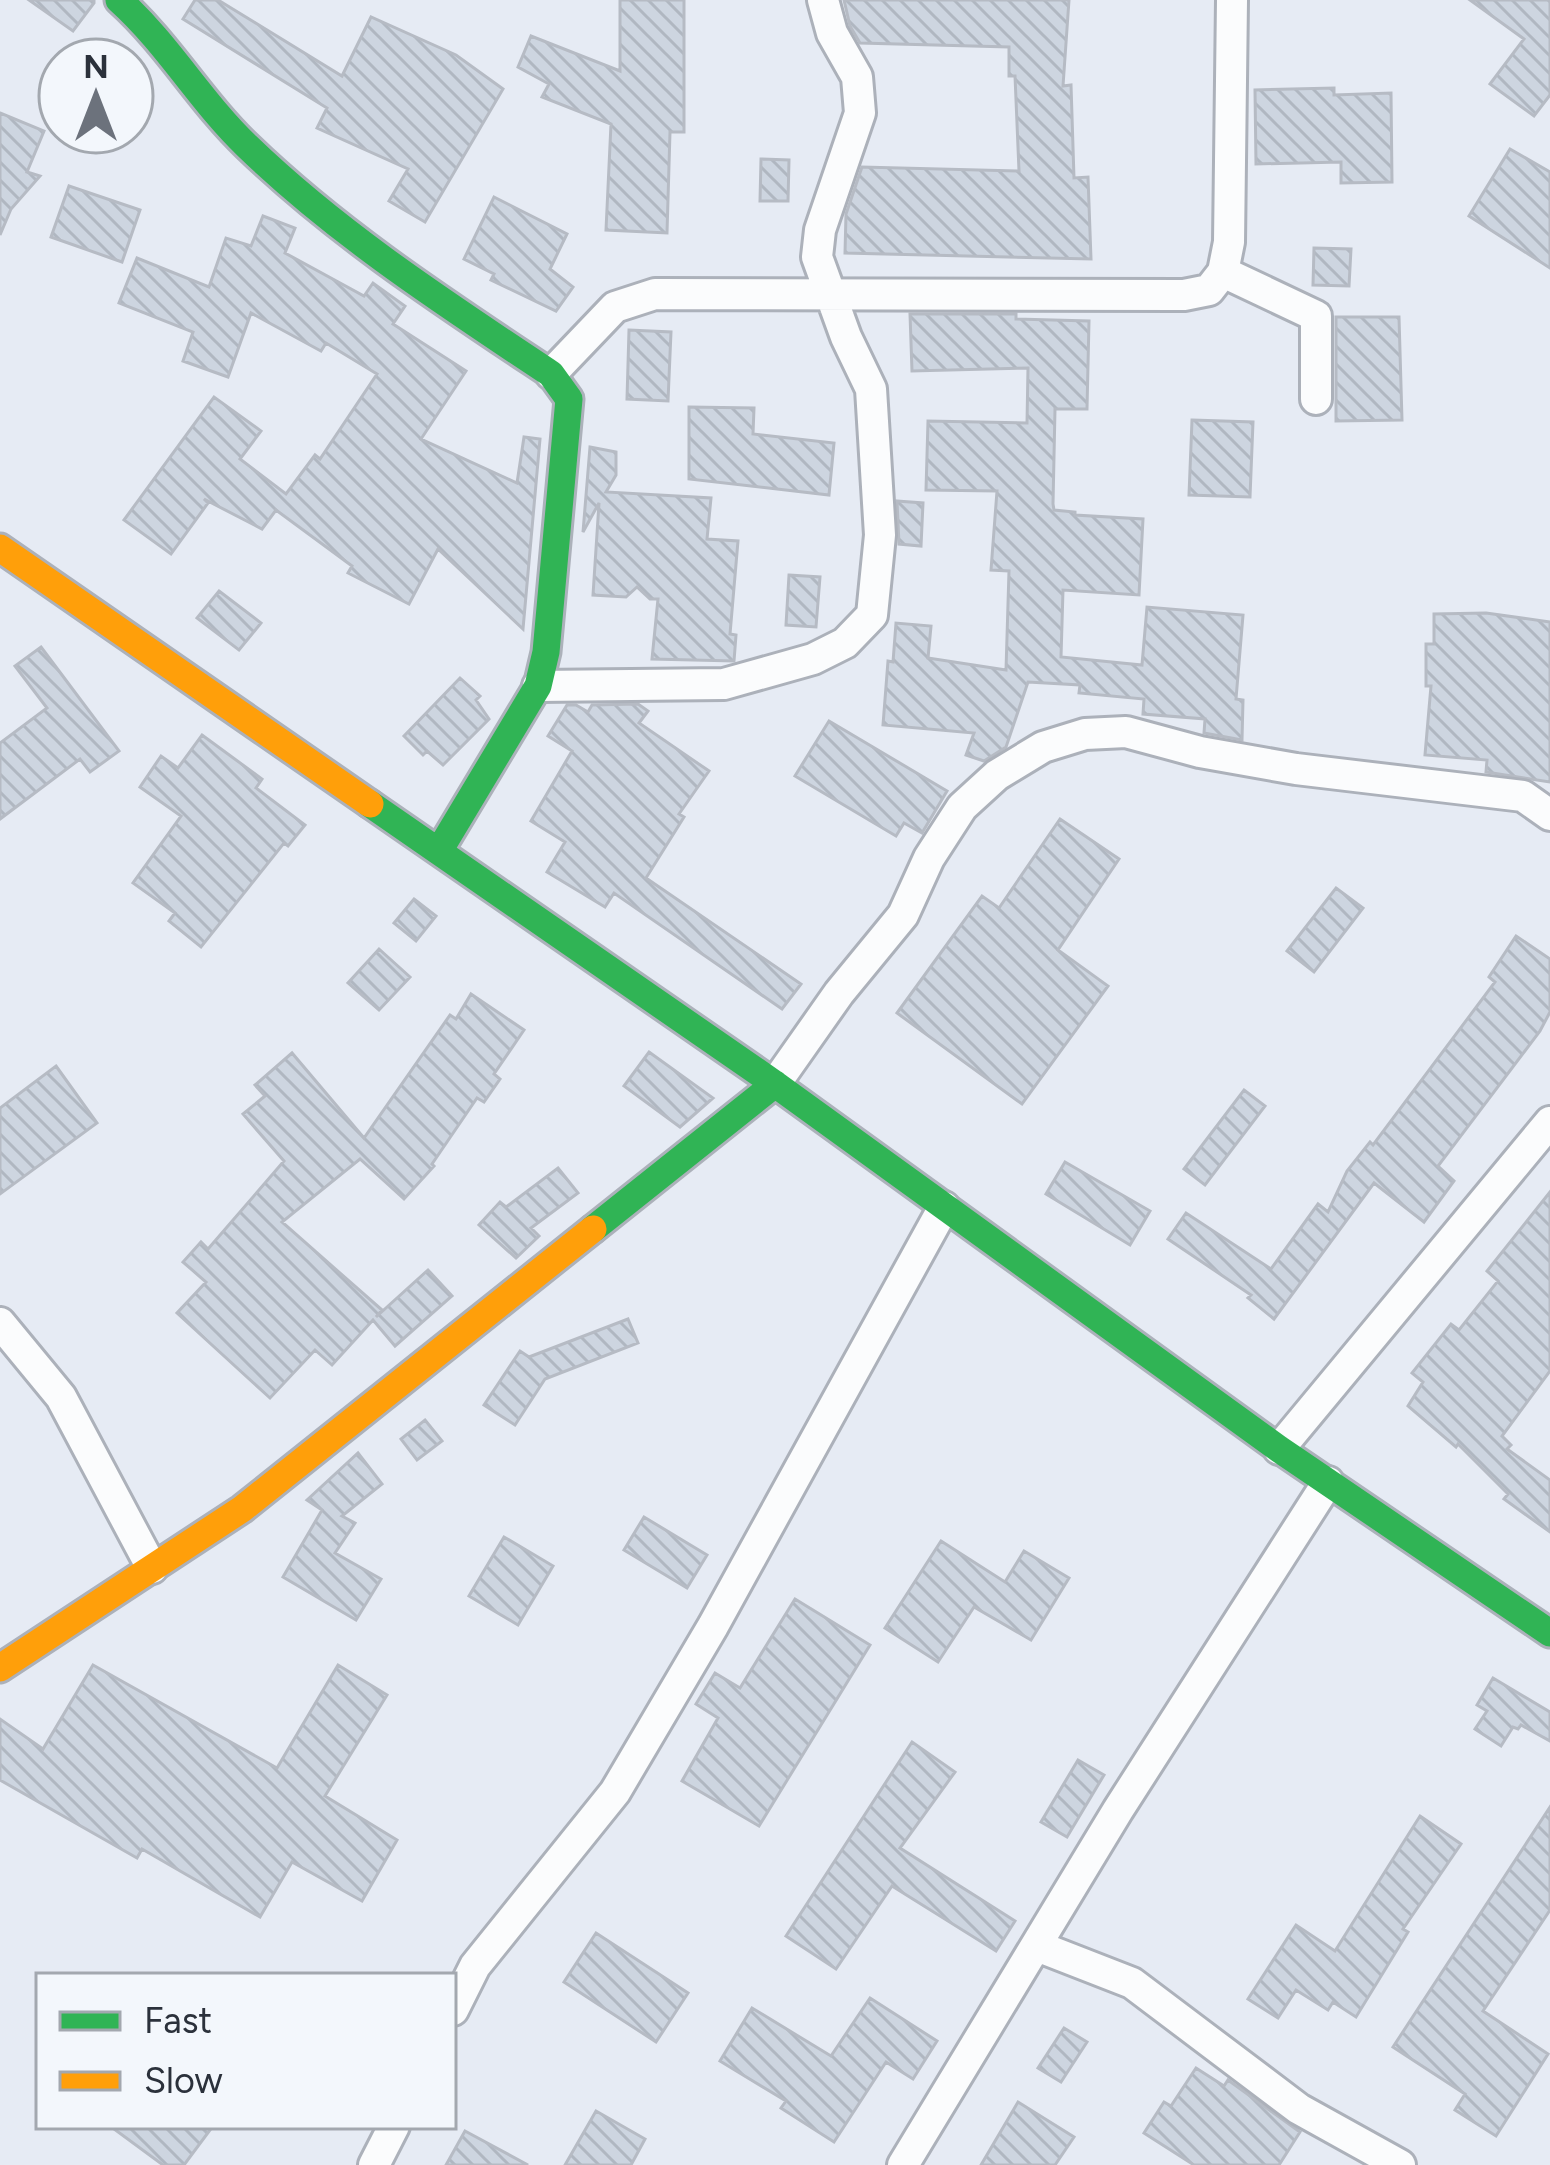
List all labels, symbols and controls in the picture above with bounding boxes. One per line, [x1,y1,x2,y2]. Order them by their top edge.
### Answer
north arrow [36,36,156,156]
text: N [83,47,109,86]
legend [36,1973,456,2129]
text: Fast [144,1999,212,2042]
text: Slow [144,2059,223,2102]

